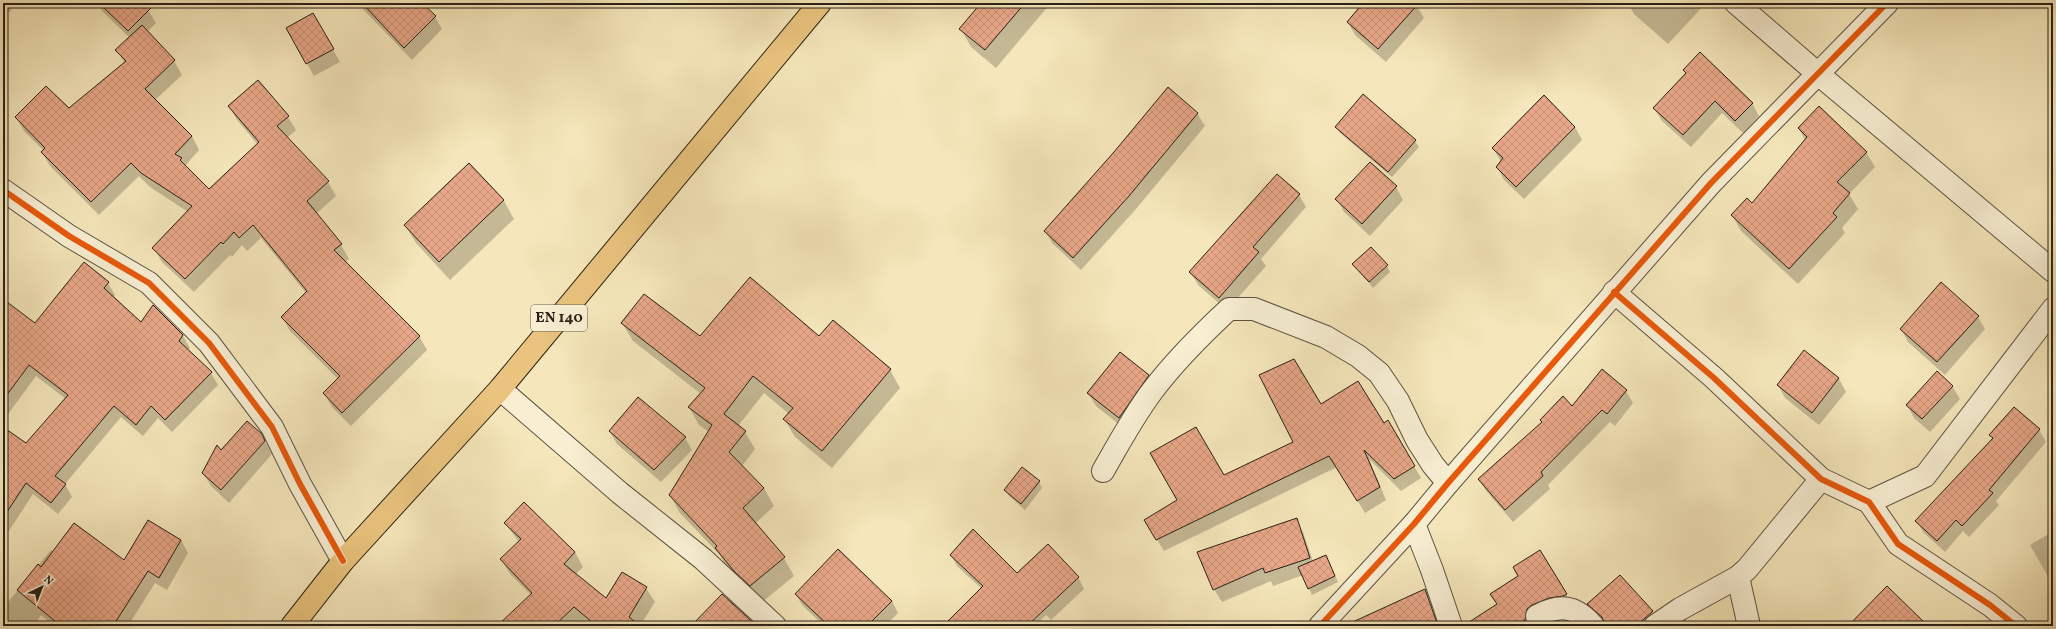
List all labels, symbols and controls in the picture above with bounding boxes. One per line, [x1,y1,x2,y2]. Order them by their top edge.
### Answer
road number: EN 140 [531,305,587,331]
north arrow [22,567,62,607]
text: N [40,573,56,589]

